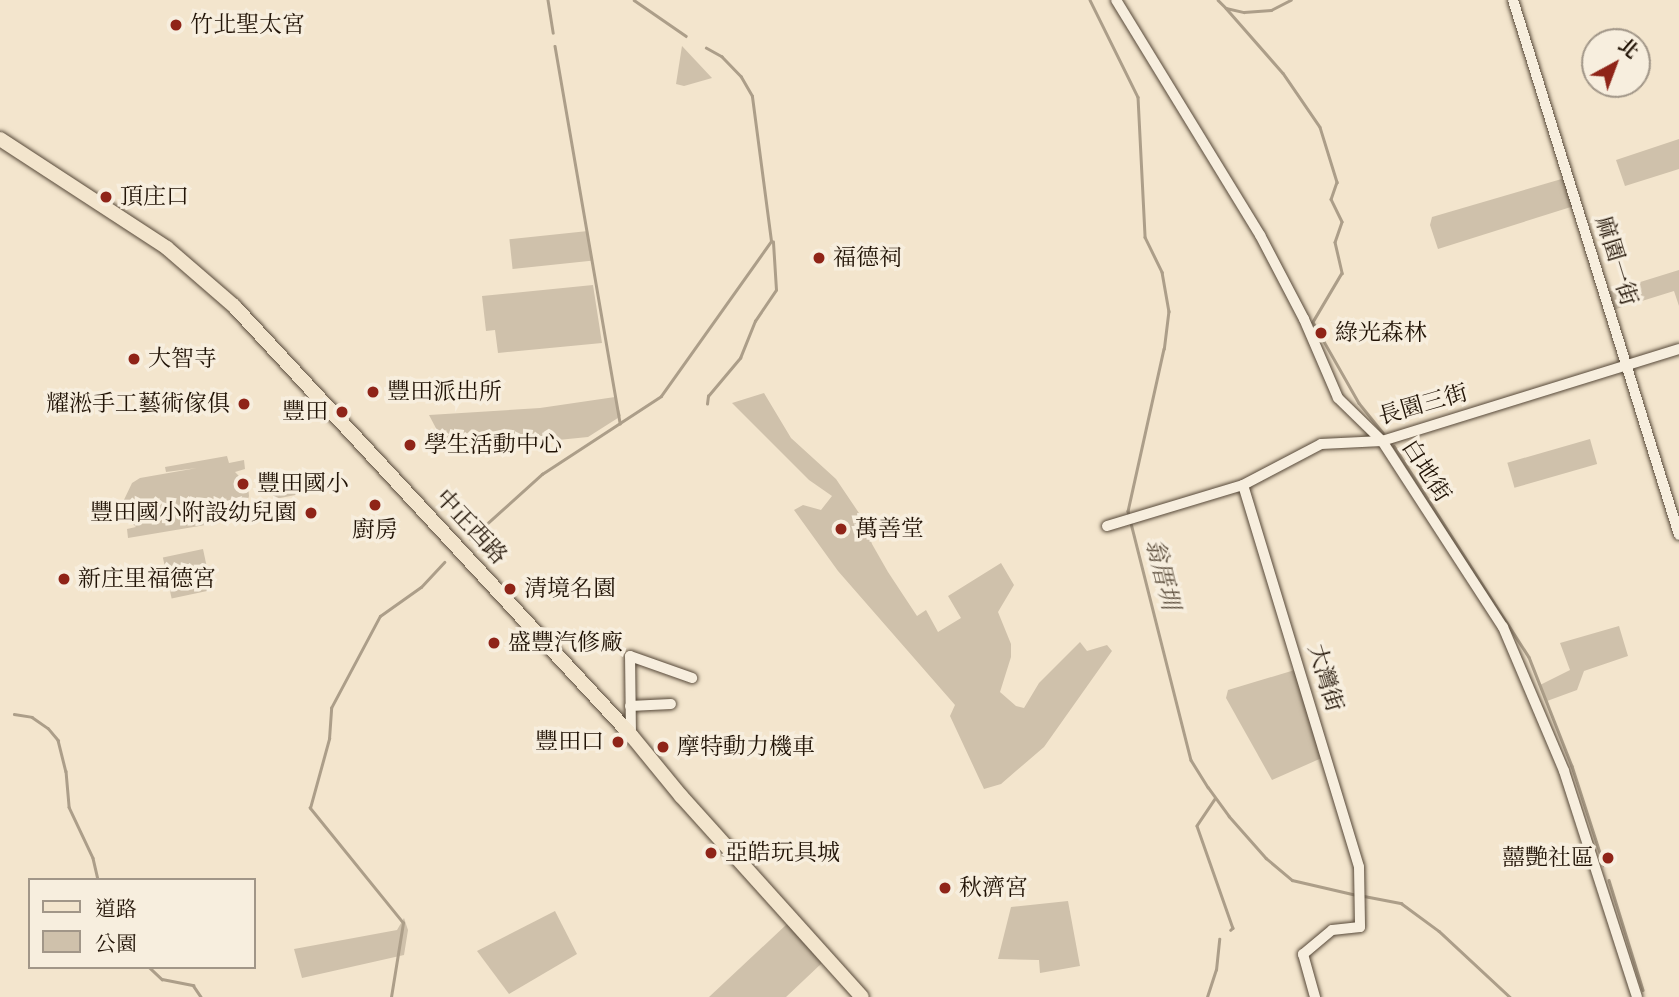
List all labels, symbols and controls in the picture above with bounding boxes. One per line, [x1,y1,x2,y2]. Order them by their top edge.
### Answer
place label: 竹北聖太宮 [190,11,305,39]
marker: 竹北聖太宮 [168,17,184,33]
north arrow [1581,28,1651,98]
text: 北 [1614,34,1643,63]
place label: 頂庄口 [120,183,189,211]
marker: 頂庄口 [98,189,114,205]
street label: 麻園一街 [1589,213,1643,309]
place label: 福德祠 [833,244,902,272]
marker: 福德祠 [811,250,827,266]
place label: 綠光森林 [1335,319,1427,347]
marker: 綠光森林 [1313,325,1329,341]
place label: 大智寺 [148,345,217,373]
marker: 大智寺 [126,351,142,367]
place label: 豐田派出所 [387,378,502,406]
street label: 長園三街 [1375,379,1471,431]
marker: 豐田派出所 [365,384,381,400]
place label: 耀淞手工藝術傢俱 [46,390,230,418]
marker: 耀淞手工藝術傢俱 [236,396,252,412]
place label: 豐田 [282,398,328,426]
marker: 豐田 [334,404,350,420]
place label: 學生活動中心 [424,431,562,459]
street label: 白地街 [1396,435,1456,507]
marker: 學生活動中心 [402,437,418,453]
place label: 豐田國小 [257,470,349,498]
marker: 豐田國小 [235,476,251,492]
street label: 中正西路 [430,484,512,570]
marker: 廚房 [367,497,383,513]
place label: 豐田國小附設幼兒園 [90,499,297,527]
marker: 豐田國小附設幼兒園 [303,505,319,521]
place label: 萬善堂 [855,515,924,543]
place label: 廚房 [352,516,398,544]
marker: 萬善堂 [833,521,849,537]
water label: 翁厝圳 [1139,536,1185,612]
place label: 新庄里福德宮 [78,565,216,593]
marker: 新庄里福德宮 [56,571,72,587]
place label: 清境名園 [524,575,616,603]
marker: 清境名園 [502,581,518,597]
place label: 盛豐汽修廠 [508,629,623,657]
marker: 盛豐汽修廠 [486,635,502,651]
street label: 大灣街 [1302,641,1348,715]
place label: 豐田口 [535,728,604,756]
place label: 摩特動力機車 [677,733,815,761]
marker: 豐田口 [610,734,626,750]
marker: 摩特動力機車 [655,739,671,755]
place label: 亞皓玩具城 [725,839,840,867]
place label: 囍艷社區 [1502,844,1594,872]
marker: 亞皓玩具城 [703,845,719,861]
marker: 囍艷社區 [1600,850,1616,866]
place label: 秋濟宮 [959,874,1028,902]
legend [28,878,256,969]
marker: 秋濟宮 [937,880,953,896]
text: 道路 [95,897,137,921]
text: 公園 [95,932,137,956]

